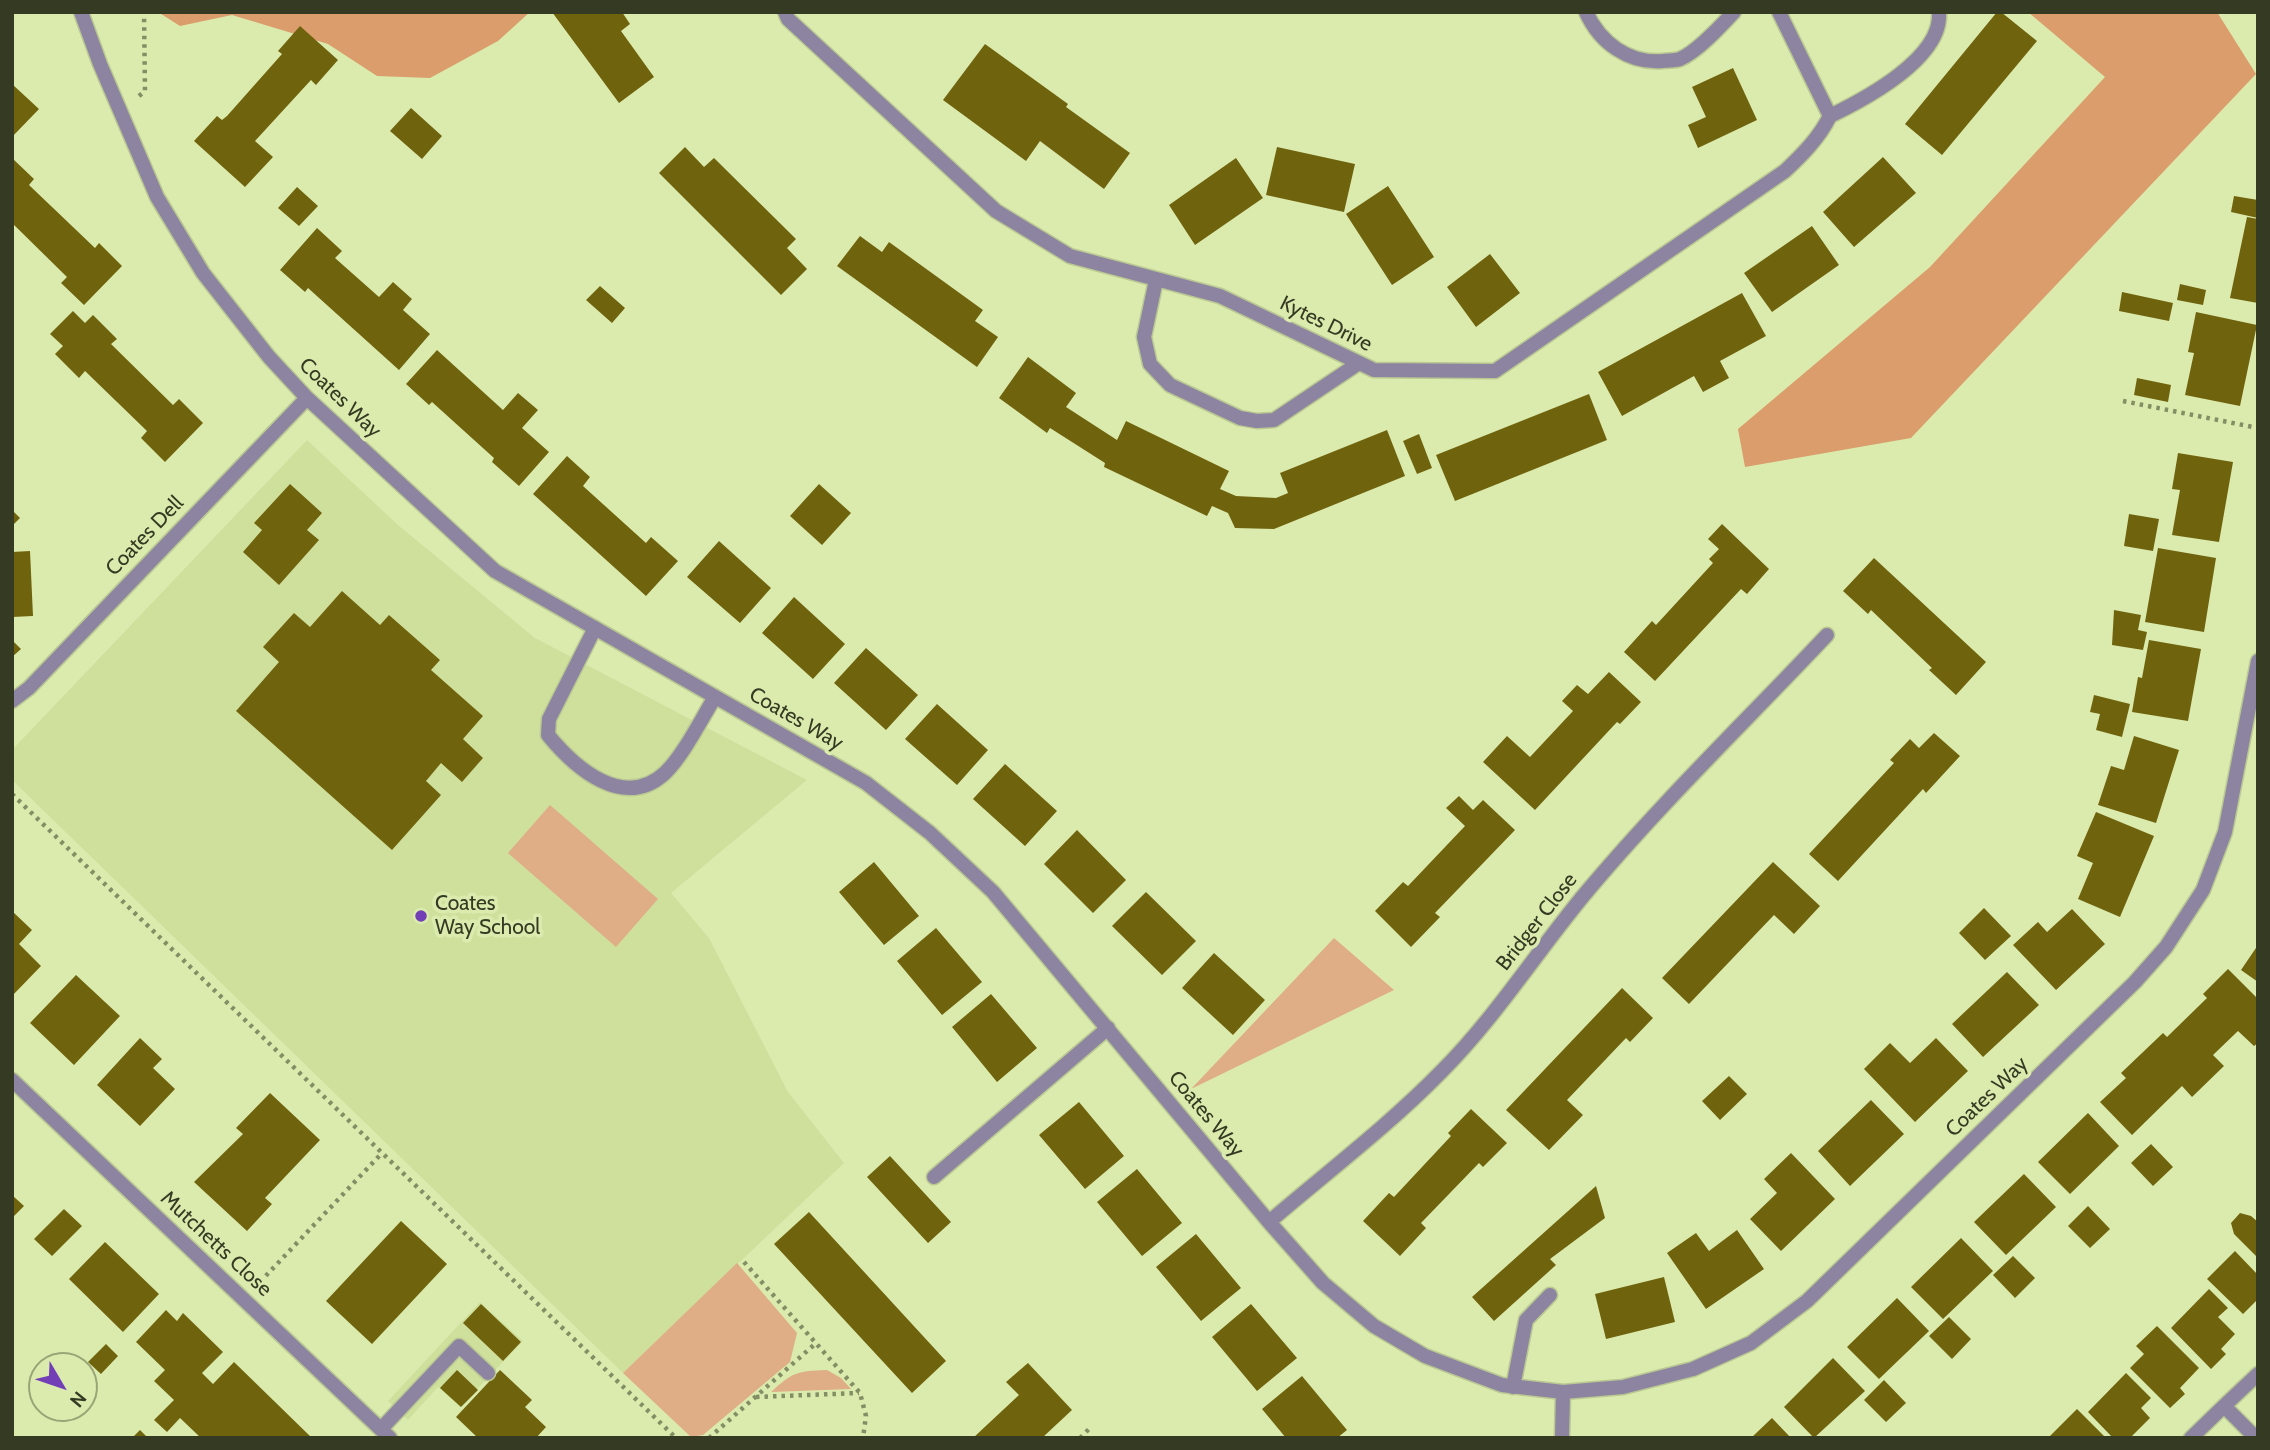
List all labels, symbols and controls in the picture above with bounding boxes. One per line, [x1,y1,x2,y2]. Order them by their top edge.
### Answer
street label: Kytes Drive [1276,291,1376,357]
street label: Coates Way [294,353,386,443]
street label: Coates Dell [101,491,189,581]
street label: Coates Way [744,682,848,756]
street label: Bridger Close [1491,868,1583,976]
place label: Coates Way School [435,891,540,941]
marker: Coates Way School [413,908,429,924]
street label: Coates Way [1941,1052,2033,1142]
street label: Coates Way [1163,1066,1249,1162]
street label: Mutchetts Close [155,1186,277,1302]
north arrow [28,1352,98,1422]
text: N [65,1387,91,1412]

